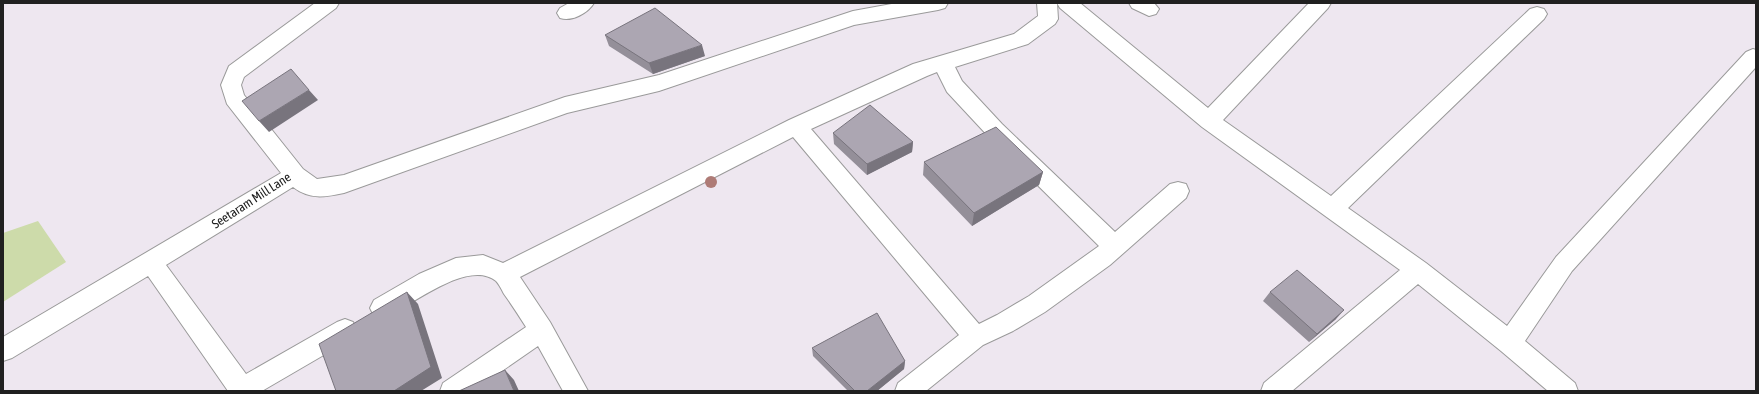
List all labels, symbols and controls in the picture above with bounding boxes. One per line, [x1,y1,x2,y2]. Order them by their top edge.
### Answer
street label: Seetaram Mill Lane [209,169,294,232]

